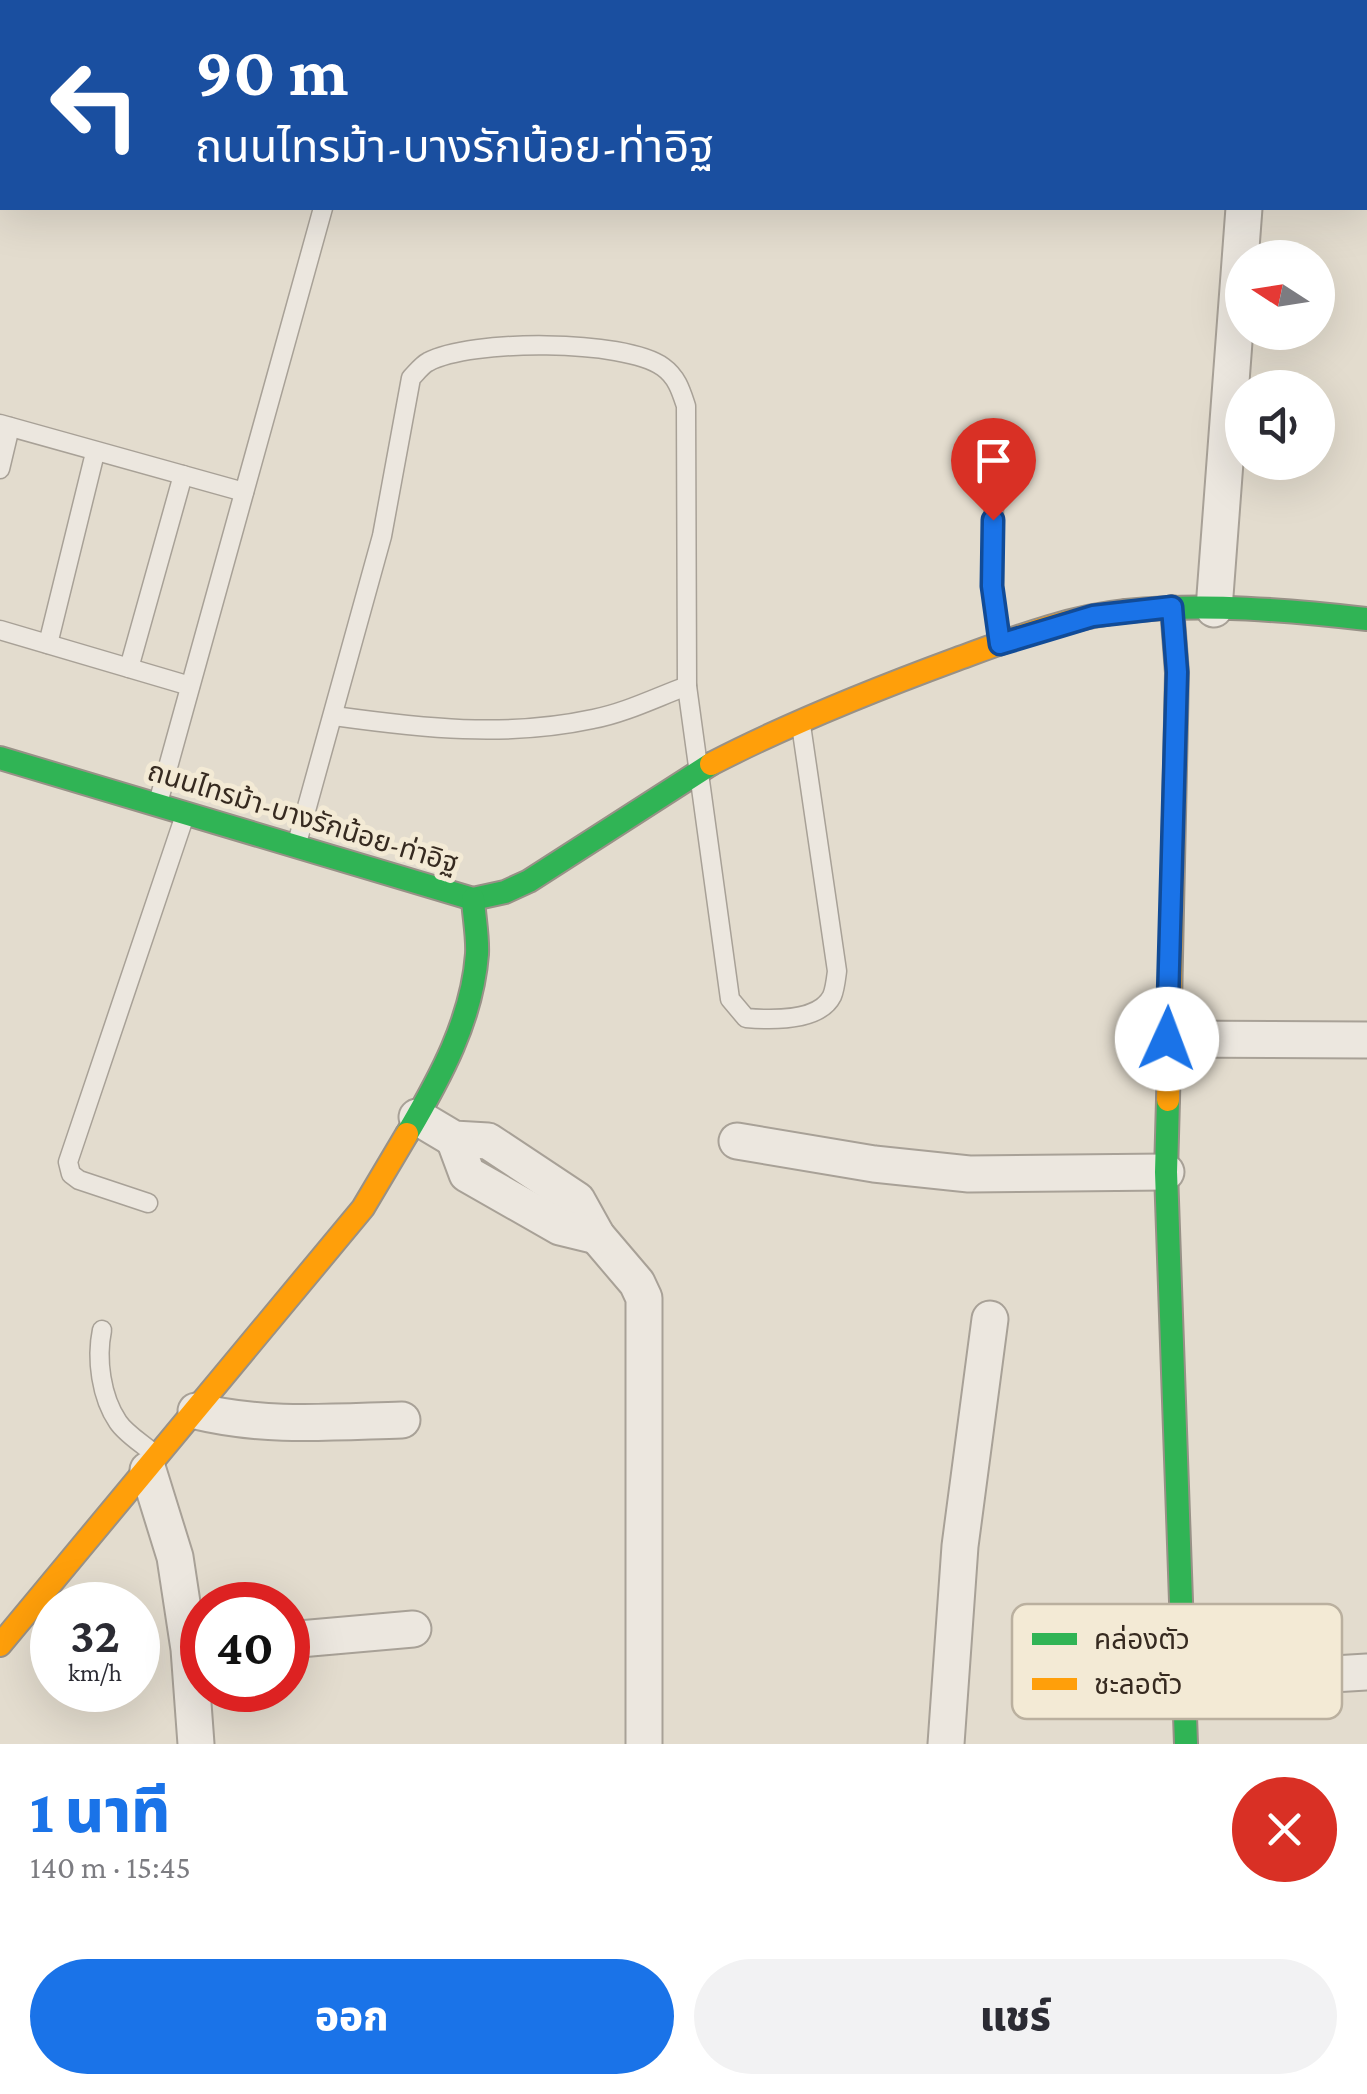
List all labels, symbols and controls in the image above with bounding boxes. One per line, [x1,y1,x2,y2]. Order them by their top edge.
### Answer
text: 90 m [195,32,348,110]
icon: left [30,40,160,170]
text: ถนนไทรม้า-บางรักน้อย-ท่าอิฐ [195,122,714,172]
north arrow [1225,240,1335,350]
map controls [1225,240,1335,480]
button: sound [1225,370,1335,480]
pin [951,418,1036,521]
icon: arrive [966,433,1021,488]
street label: ถนนไทรม้า-บางรักน้อย-ท่าอิฐ [144,755,462,879]
position arrow [1115,987,1219,1091]
speed limit sign: 40 [180,1582,310,1712]
legend [1012,1604,1342,1719]
text: 32 [70,1607,120,1663]
text: คล่องตัว [1094,1624,1190,1655]
text: km/h [68,1659,122,1686]
text: ชะลอตัว [1094,1669,1183,1700]
button: close [1232,1777,1337,1882]
text: 1 นาที [30,1778,170,1845]
text: 140 m · 15:45 [30,1849,191,1885]
button: ออก [30,1959,674,2074]
button: แชร์ [694,1959,1337,2074]

